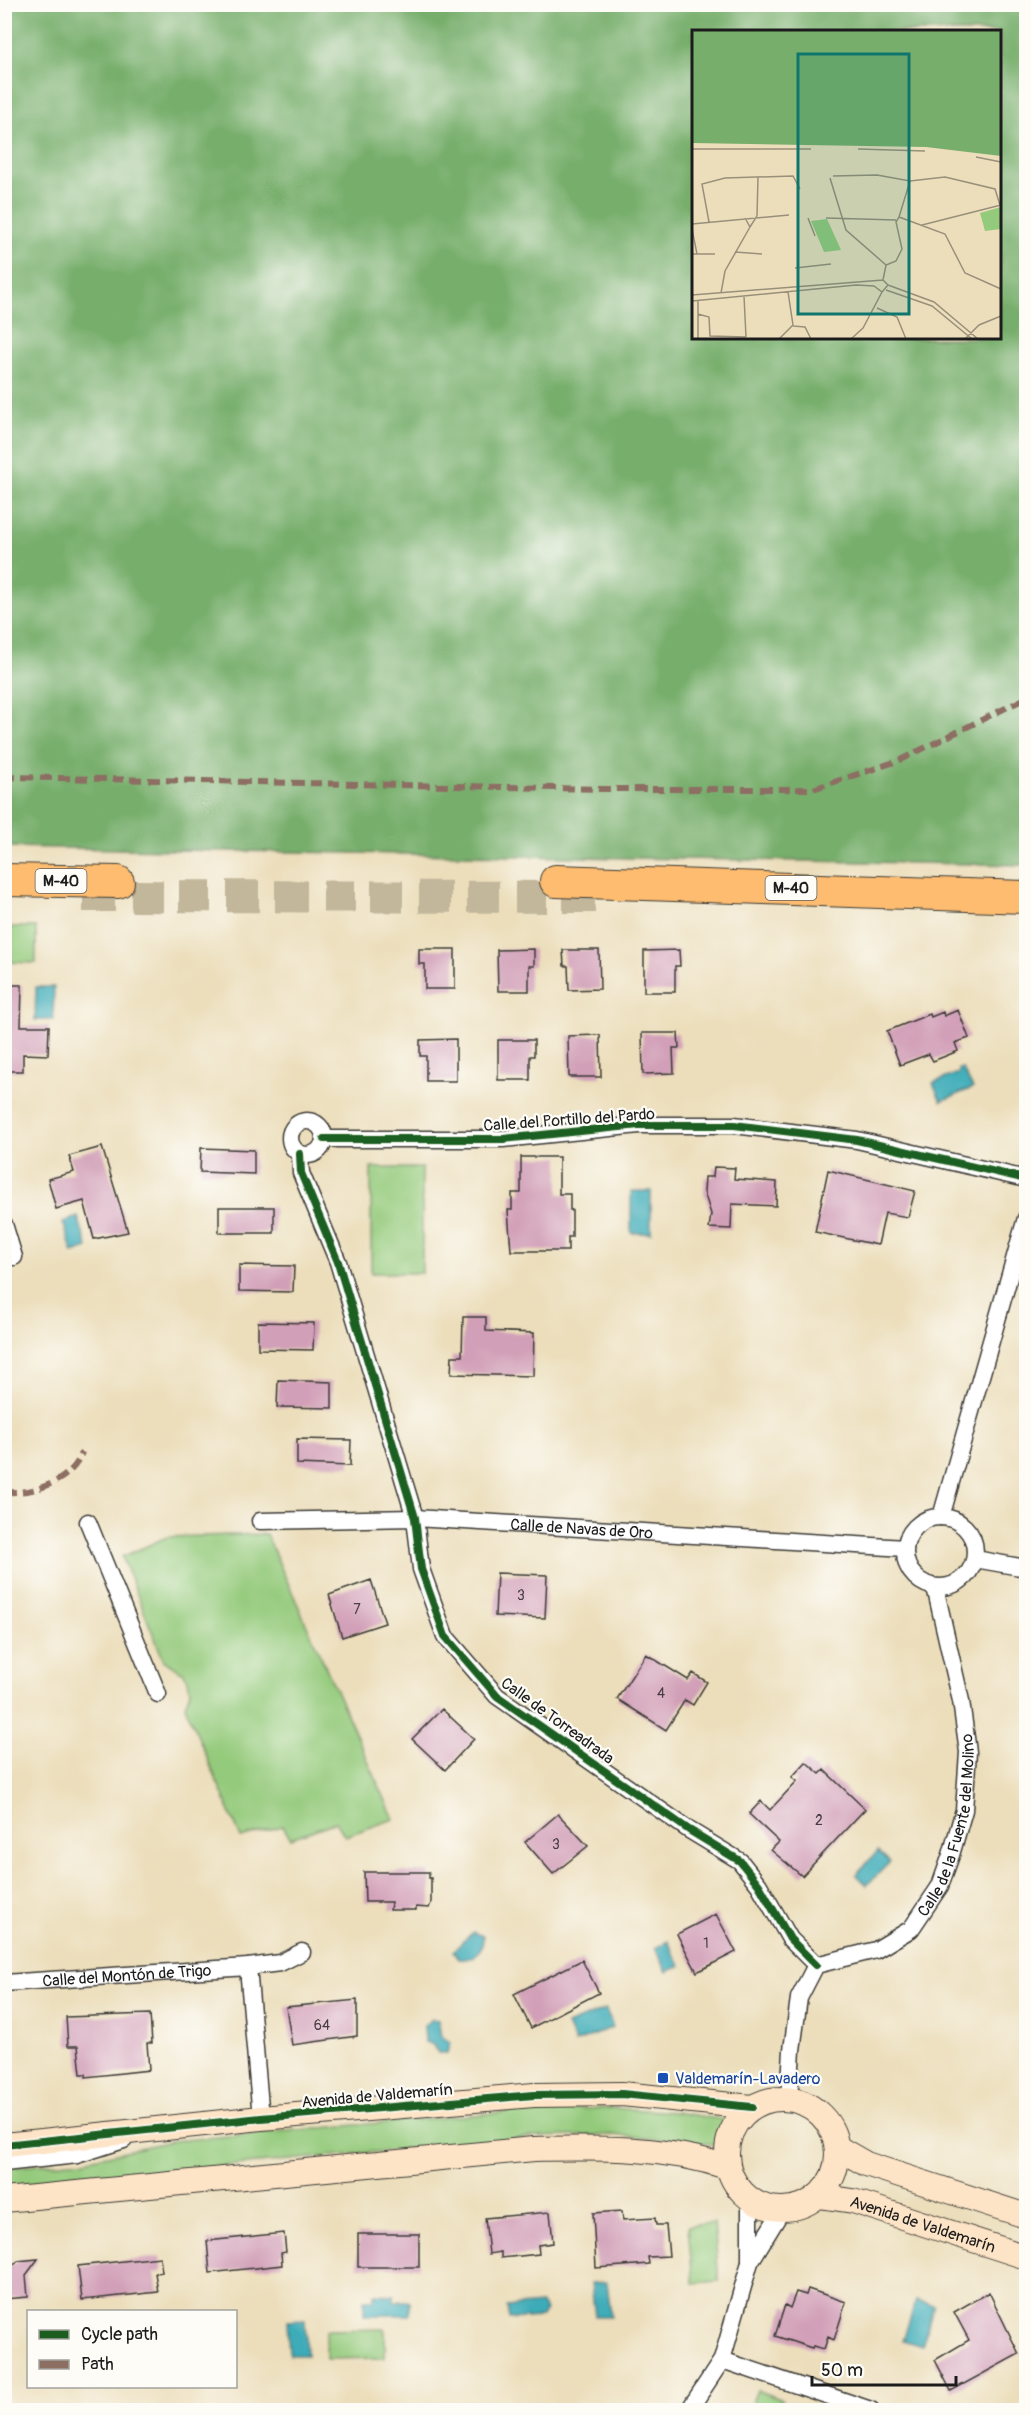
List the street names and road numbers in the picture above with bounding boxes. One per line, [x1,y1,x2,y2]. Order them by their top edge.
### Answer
road number: M-40 [36,869,86,893]
road number: M-40 [766,876,816,900]
street label: Calle del Portillo del Pardo [483,1104,656,1136]
street label: Calle de Navas de Oro [510,1515,654,1544]
street label: Calle de Torreadrada [497,1673,618,1769]
street label: Calle de la Fuente del Molino [913,1732,979,1921]
street label: Calle del Montón de Trigo [42,1960,212,1991]
street label: Avenida de Valdemarín [301,2079,454,2113]
street label: Avenida de Valdemarín [847,2192,998,2258]

